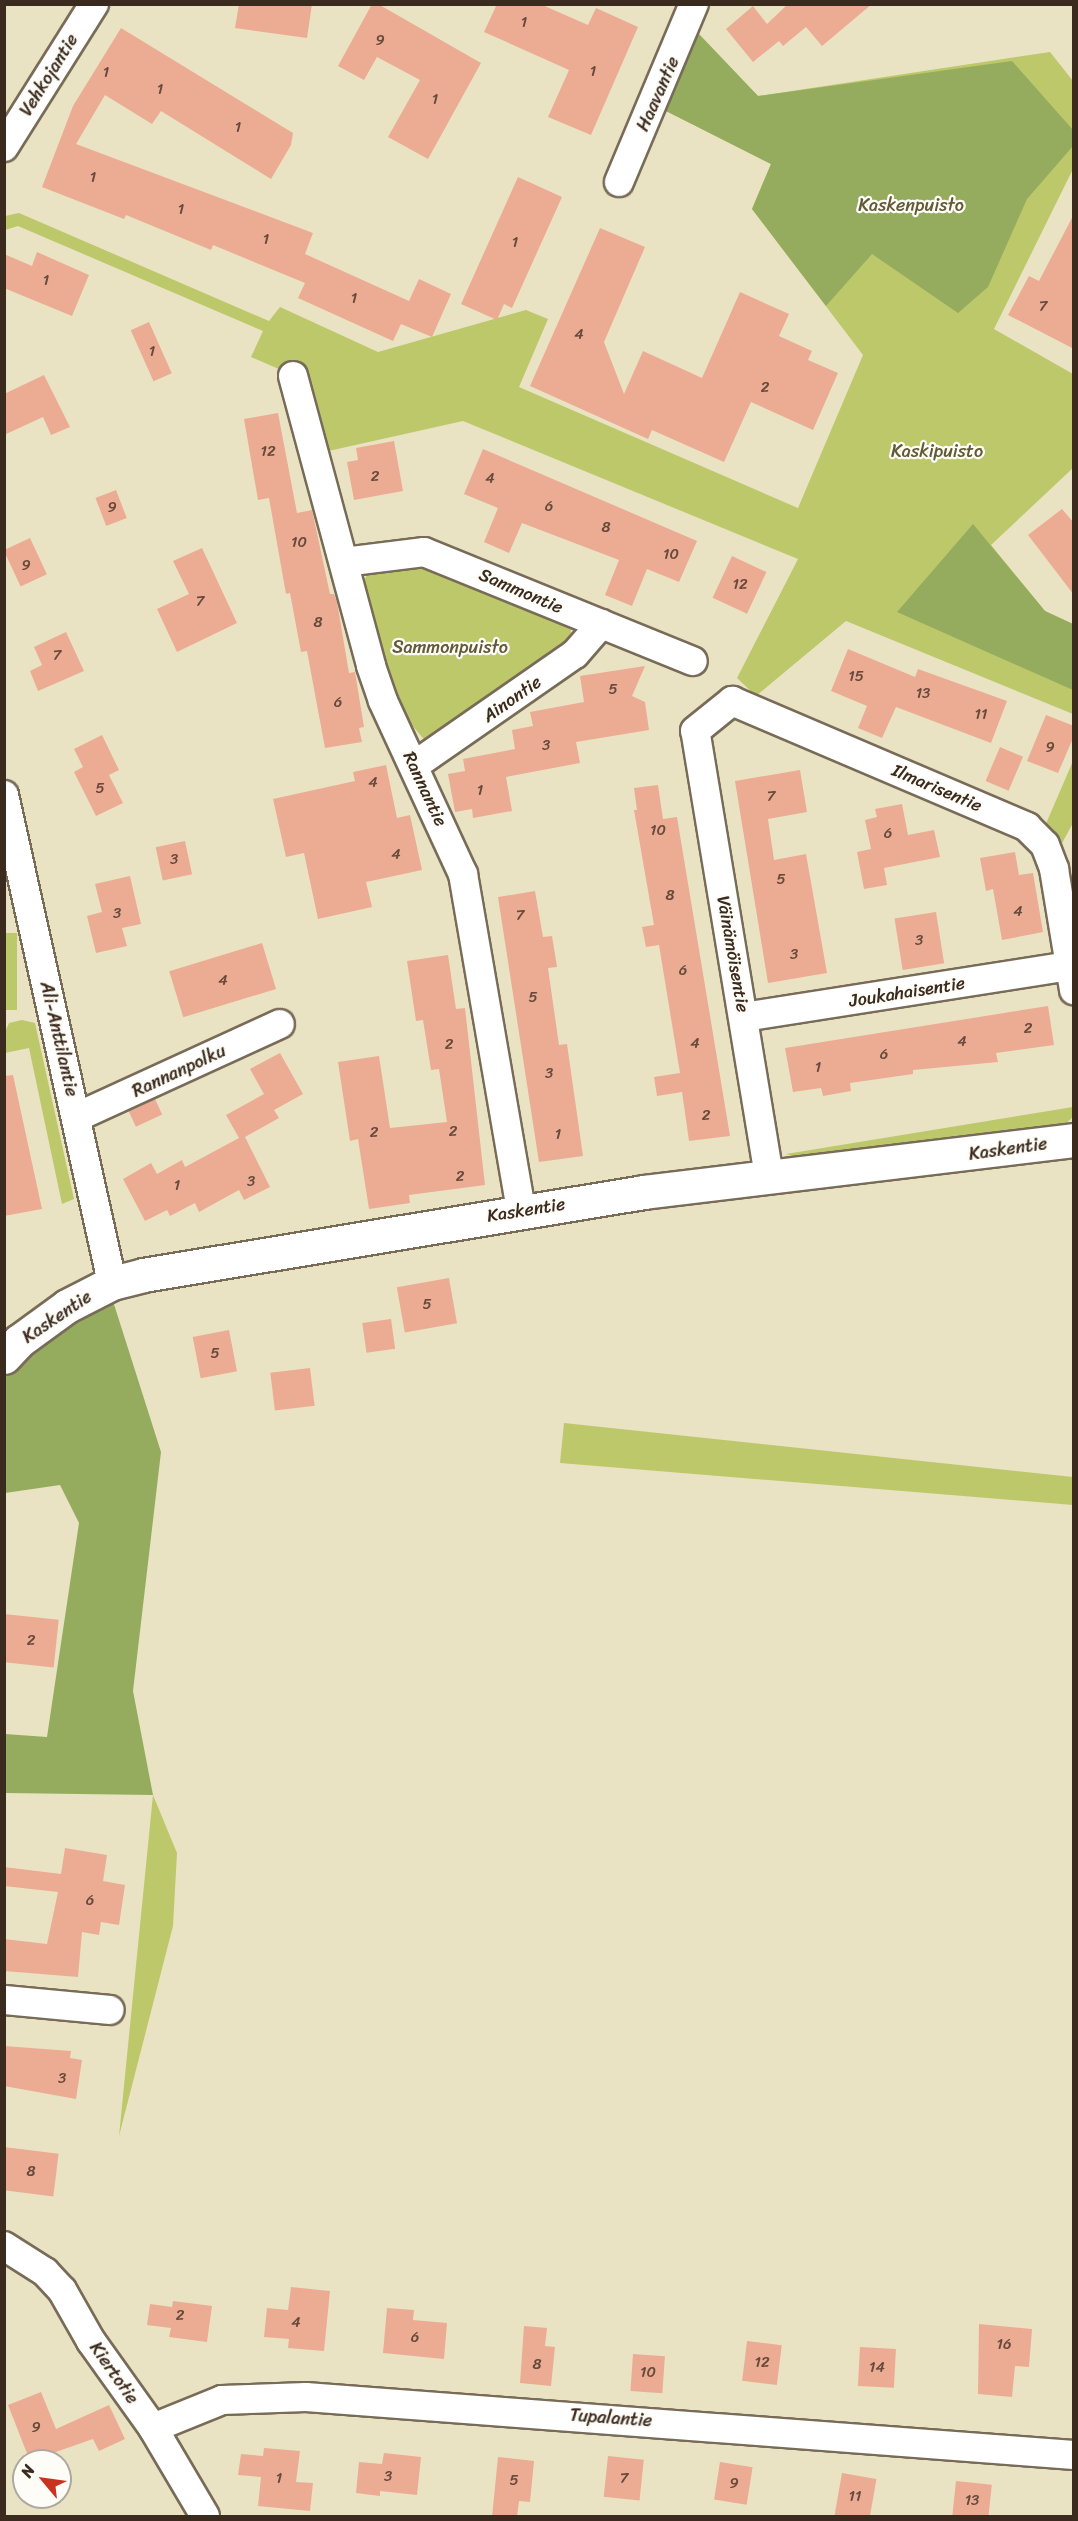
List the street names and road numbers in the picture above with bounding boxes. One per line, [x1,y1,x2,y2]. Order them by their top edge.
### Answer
street label: Vehkojantie [15,30,83,120]
street label: Haavantie [632,53,684,135]
street label: Sammontie [476,564,566,618]
street label: Ainontie [478,671,546,727]
street label: Rannantie [398,748,452,830]
street label: Ilmarisentie [889,759,985,817]
street label: Väinämöisentie [712,894,754,1014]
street label: Joukahaisentie [847,972,967,1012]
street label: Ali-Anttilantie [35,979,83,1099]
street label: Rannanpolku [129,1040,229,1102]
street label: Kaskentie [967,1133,1049,1165]
street label: Kaskentie [485,1193,567,1227]
street label: Kaskentie [18,1286,96,1348]
street label: Kiertotie [85,2338,143,2408]
street label: Tupalantie [569,2404,653,2432]

